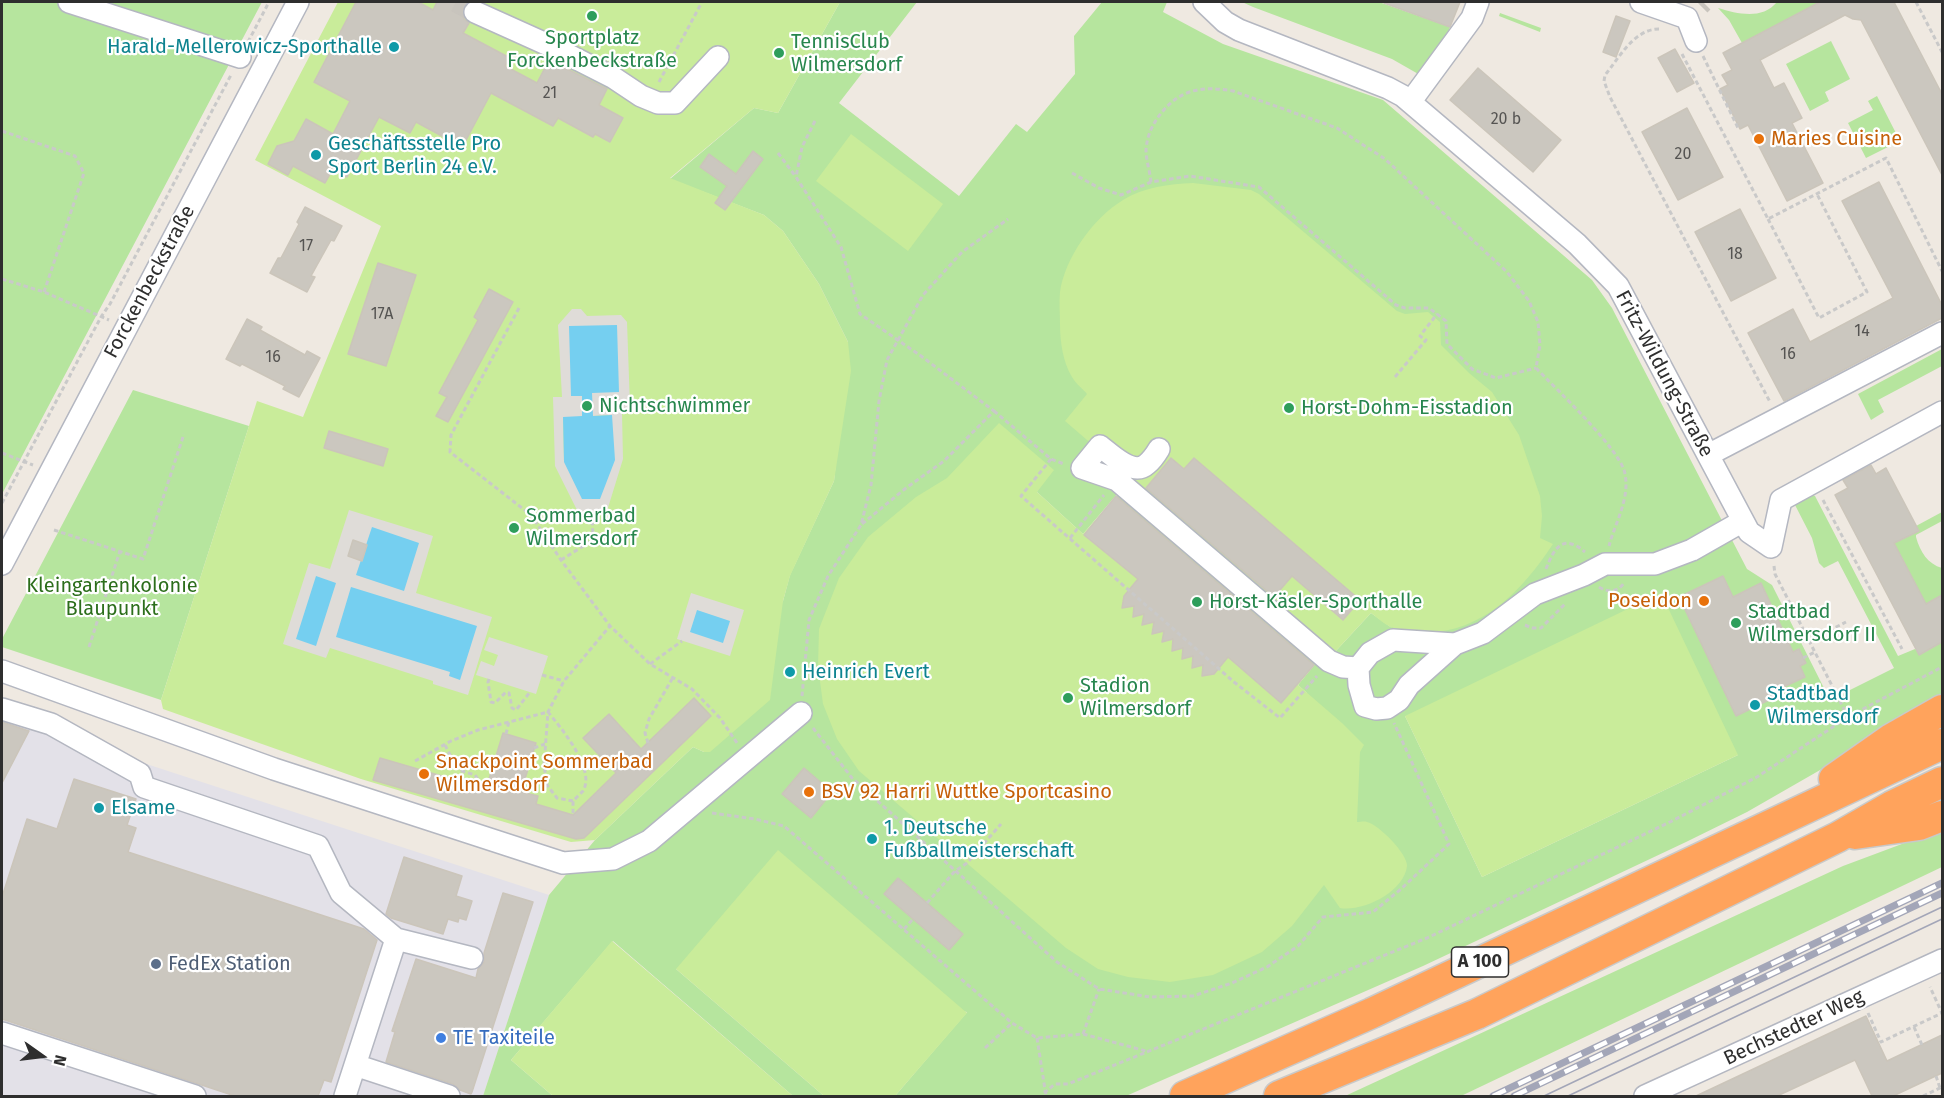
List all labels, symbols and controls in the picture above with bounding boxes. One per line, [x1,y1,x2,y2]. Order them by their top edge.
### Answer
marker: Sportplatz Forckenbeckstraße [585,9,599,23]
place label: Sportplatz Forckenbeckstraße [507,26,677,73]
place label: TennisClub Wilmersdorf [791,30,902,77]
place label: Harald-Mellerowicz-Sporthalle [107,35,382,59]
marker: Harald-Mellerowicz-Sporthalle [387,40,401,54]
marker: TennisClub Wilmersdorf [772,46,786,60]
house number: 21 [543,84,557,104]
house number: 20 b [1491,110,1521,130]
place label: Maries Cuisine [1771,127,1902,151]
place label: Geschäftsstelle Pro Sport Berlin 24 e.V. [328,132,501,179]
marker: Maries Cuisine [1752,132,1766,146]
house number: 20 [1675,145,1691,165]
marker: Geschäftsstelle Pro Sport Berlin 24 e.V. [309,148,323,162]
street label: Forckenbeckstraße [100,201,200,363]
house number: 17 [299,237,313,257]
house number: 18 [1727,245,1743,265]
street label: Fritz-Wildung-Straße [1610,287,1718,461]
house number: 17A [371,305,393,325]
house number: 14 [1854,322,1870,342]
house number: 16 [1780,345,1796,365]
house number: 16 [265,348,281,368]
place label: Nichtschwimmer [599,394,750,418]
place label: Horst-Dohm-Eisstadion [1301,396,1513,420]
marker: Nichtschwimmer [580,399,594,413]
marker: Horst-Dohm-Eisstadion [1282,401,1296,415]
place label: Sommerbad Wilmersdorf [526,504,637,551]
marker: Sommerbad Wilmersdorf [507,521,521,535]
park label: Kleingartenkolonie Blaupunkt [26,574,198,621]
place label: Poseidon [1608,589,1692,613]
place label: Horst-Käsler-Sporthalle [1209,590,1422,614]
marker: Poseidon [1697,594,1711,608]
marker: Horst-Käsler-Sporthalle [1190,595,1204,609]
place label: Stadtbad Wilmersdorf II [1748,600,1876,647]
marker: Stadtbad Wilmersdorf II [1729,616,1743,630]
place label: Heinrich Evert [802,660,930,684]
marker: Heinrich Evert [783,665,797,679]
place label: Stadion Wilmersdorf [1080,674,1191,721]
place label: Stadtbad Wilmersdorf [1767,682,1878,729]
marker: Stadion Wilmersdorf [1061,691,1075,705]
marker: Stadtbad Wilmersdorf [1748,698,1762,712]
place label: Snackpoint Sommerbad Wilmersdorf [436,750,653,797]
marker: Snackpoint Sommerbad Wilmersdorf [417,767,431,781]
place label: BSV 92 Harri Wuttke Sportcasino [821,780,1112,804]
marker: BSV 92 Harri Wuttke Sportcasino [802,785,816,799]
place label: Elsame [111,796,175,820]
marker: Elsame [92,801,106,815]
place label: 1. Deutsche Fußballmeisterschaft [884,816,1074,863]
marker: 1. Deutsche Fußballmeisterschaft [865,832,879,846]
road number: A 100 [1452,947,1508,977]
place label: FedEx Station [168,952,291,976]
marker: FedEx Station [149,957,163,971]
street label: Bechstedter Weg [1720,985,1868,1071]
north arrow [12,1026,72,1086]
place label: TE Taxiteile [453,1026,555,1050]
marker: TE Taxiteile [434,1031,448,1045]
text: N [49,1053,70,1068]

